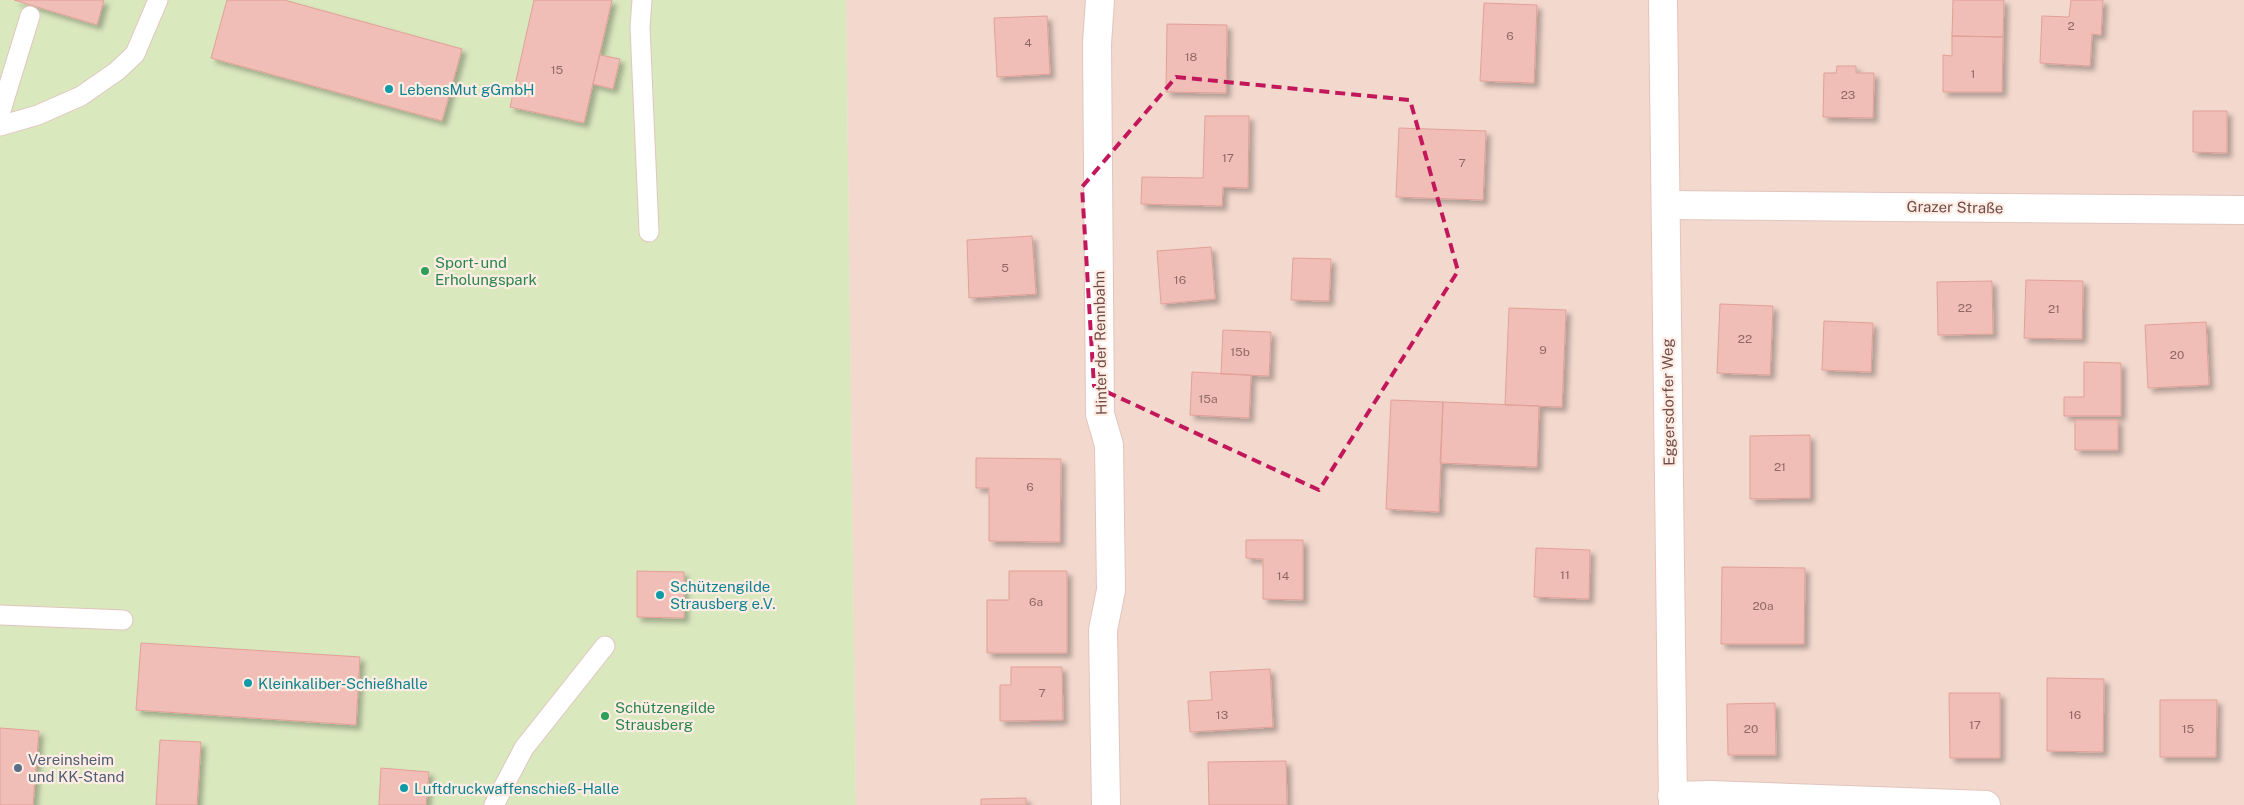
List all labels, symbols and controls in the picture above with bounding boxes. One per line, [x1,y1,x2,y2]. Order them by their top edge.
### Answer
house number: 2 [2067,19,2075,33]
house number: 6 [1506,29,1514,43]
house number: 4 [1024,36,1032,50]
house number: 18 [1185,50,1198,64]
house number: 15 [551,63,564,77]
house number: 1 [1971,67,1975,81]
place label: LebensMut gGmbH [399,81,535,98]
marker: LebensMut gGmbH [383,83,395,95]
house number: 23 [1841,88,1855,102]
house number: 17 [1222,151,1234,165]
house number: 7 [1458,156,1466,170]
street label: Grazer Straße [1906,198,2004,216]
place label: Sport- und Erholungspark [435,254,537,288]
house number: 5 [1001,261,1009,275]
marker: Sport- und Erholungspark [419,265,431,277]
street label: Hinter der Rennbahn [1090,271,1110,415]
house number: 16 [1174,273,1186,287]
house number: 22 [1958,301,1972,315]
house number: 21 [2048,302,2060,316]
house number: 22 [1738,332,1752,346]
street label: Eggersdorfer Weg [1658,338,1678,466]
house number: 9 [1539,343,1547,357]
house number: 15b [1230,345,1250,359]
house number: 20 [2170,348,2184,362]
house number: 15a [1198,392,1218,406]
house number: 21 [1774,460,1786,474]
house number: 6 [1026,480,1034,494]
house number: 11 [1560,568,1570,582]
house number: 14 [1277,569,1290,583]
place label: Schützengilde Strausberg e.V. [670,578,776,612]
marker: Schützengilde Strausberg e.V. [654,589,666,601]
house number: 6a [1029,595,1043,609]
house number: 20a [1752,599,1774,613]
place label: Kleinkaliber-Schießhalle [258,675,428,692]
marker: Kleinkaliber-Schießhalle [242,677,254,689]
house number: 7 [1038,686,1046,700]
place label: Schützengilde Strausberg [615,699,715,733]
house number: 13 [1216,708,1228,722]
house number: 16 [2069,708,2081,722]
marker: Schützengilde Strausberg [599,710,611,722]
house number: 17 [1969,718,1981,732]
house number: 20 [1744,722,1758,736]
house number: 15 [2182,722,2195,736]
place label: Vereinsheim und KK-Stand [28,751,124,785]
marker: Vereinsheim und KK-Stand [12,762,24,774]
place label: Luftdruckwaffenschieß-Halle [414,780,619,797]
marker: Luftdruckwaffenschieß-Halle [398,782,410,794]

